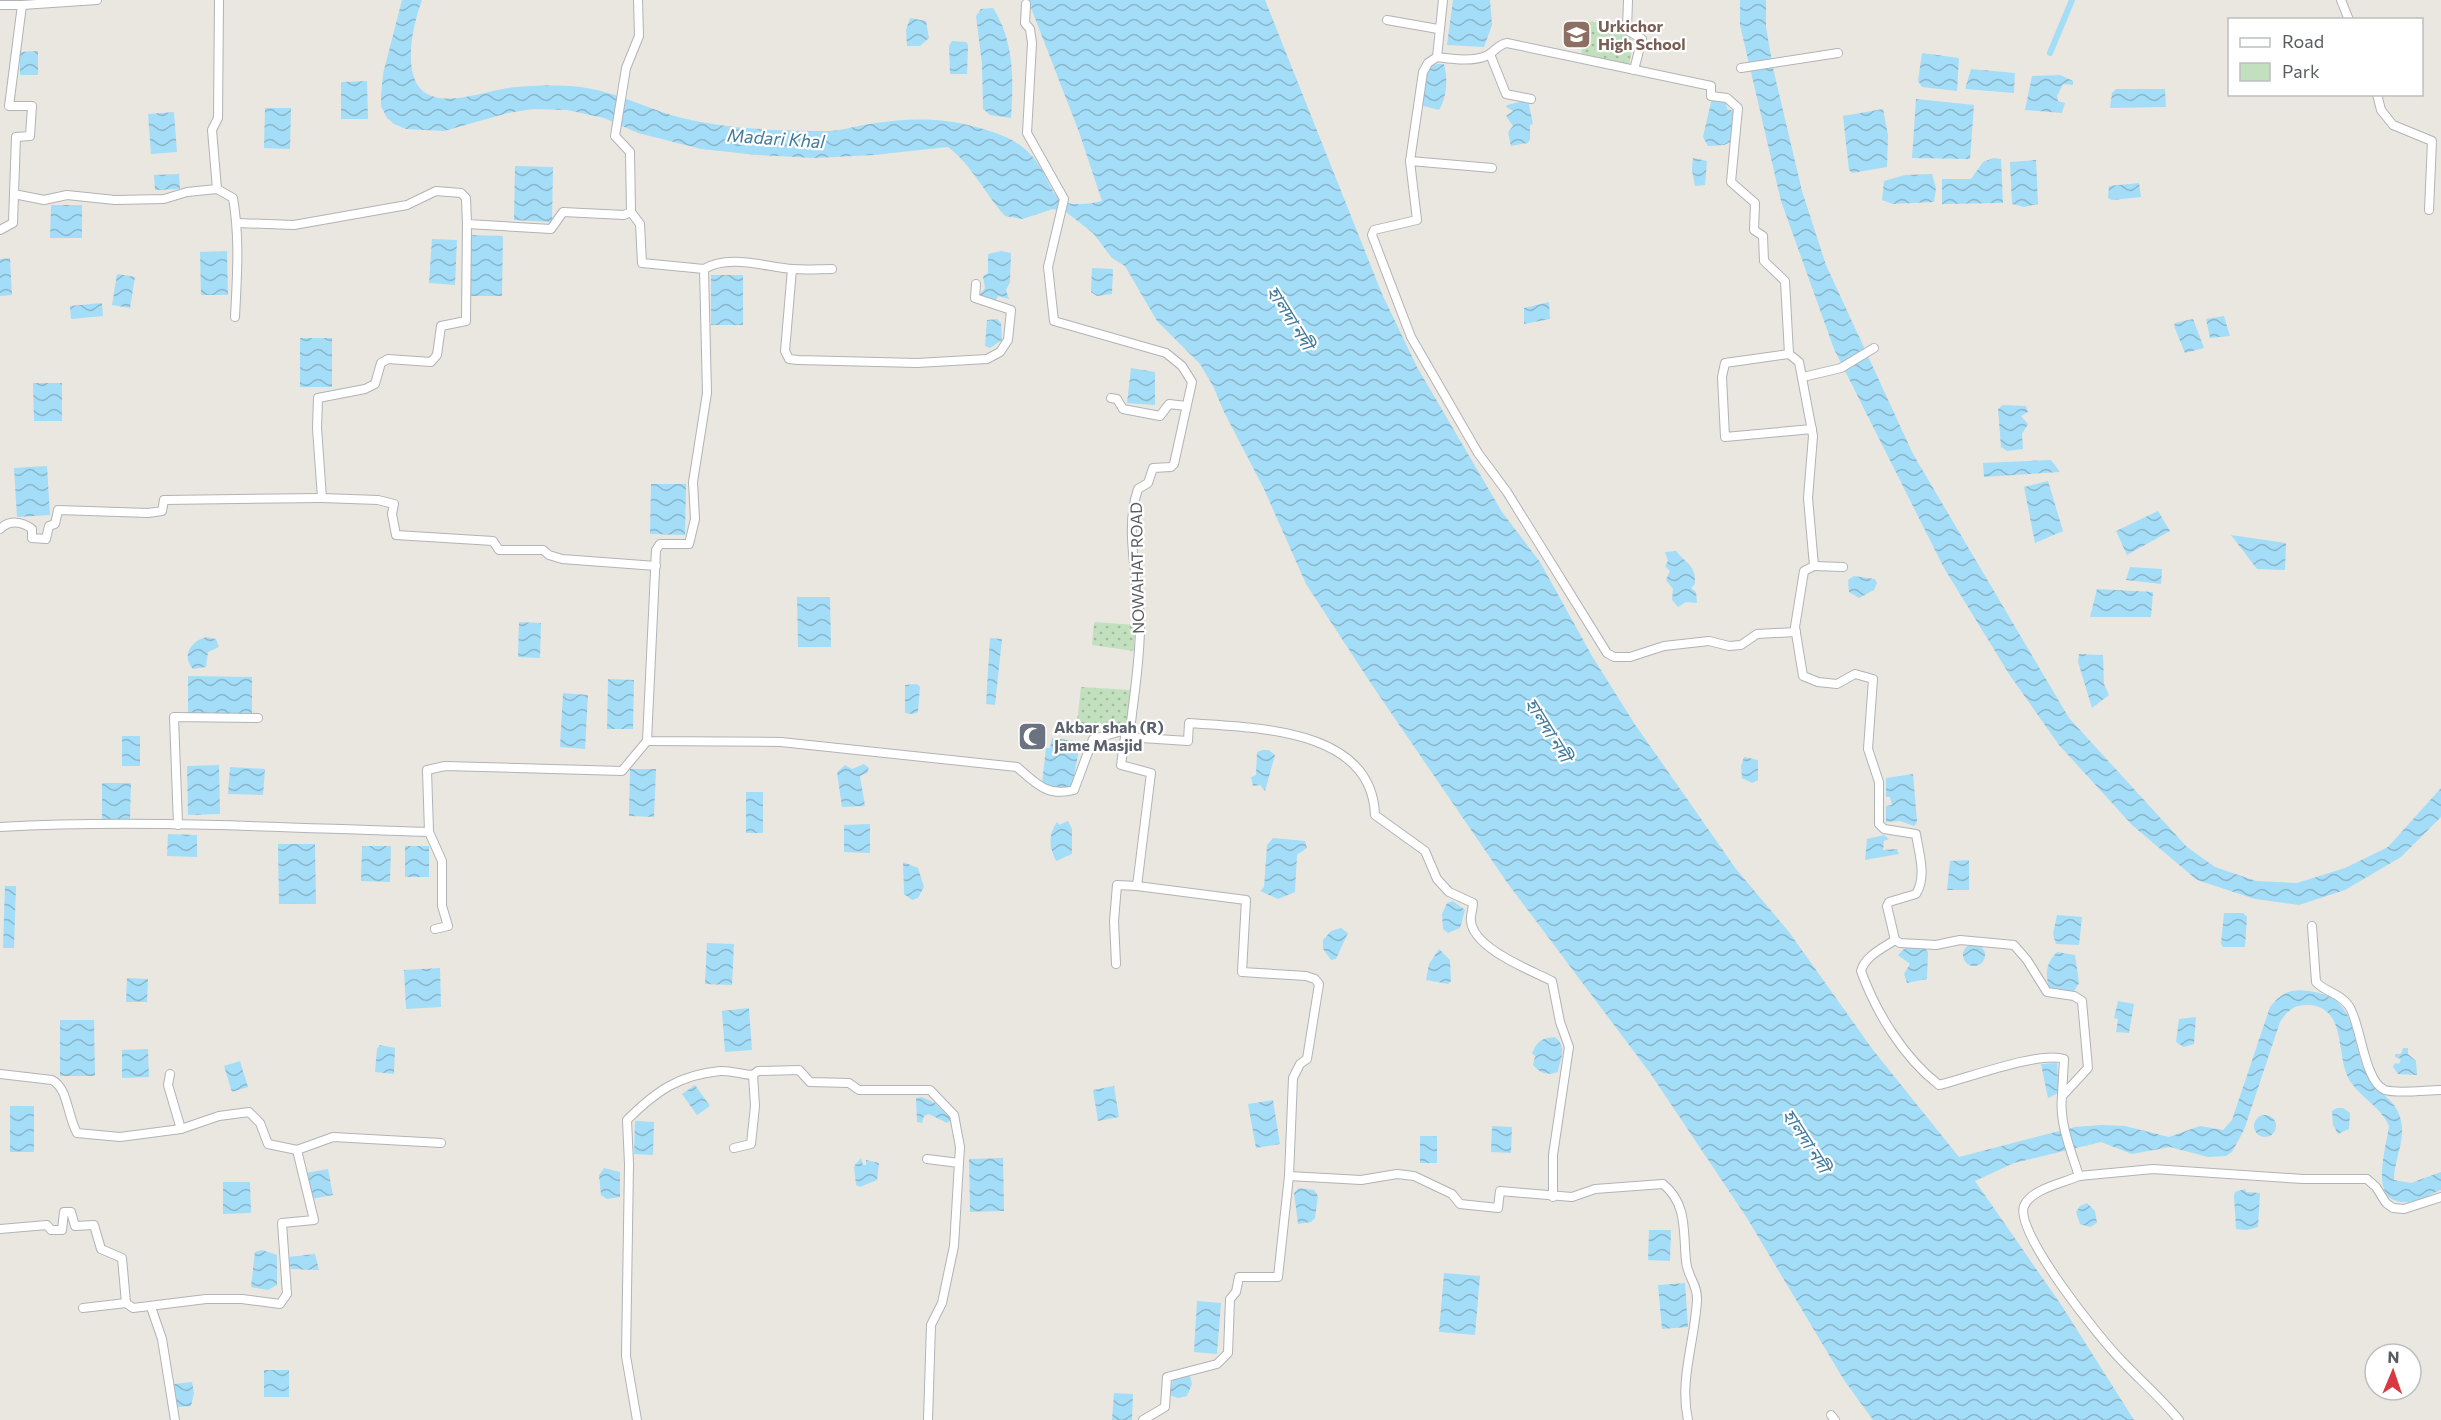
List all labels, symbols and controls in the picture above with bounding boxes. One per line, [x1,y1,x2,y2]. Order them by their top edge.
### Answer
place label: Urkichor High School [1598,16,1686,53]
legend [2228,18,2423,96]
school or university icon: Urkichor High School [1561,19,1593,51]
text: Road [2282,30,2324,52]
text: Park [2282,60,2320,82]
water label: Madari Khal [726,124,826,152]
water label: হালদা নদী [1263,281,1321,356]
street label: NOWAHAT ROAD [1126,502,1147,634]
water label: হালদা নদী [1521,693,1579,768]
place label: Akbar shah (R) Jame Masjid [1054,717,1164,754]
mosque icon: Akbar shah (R) Jame Masjid [1017,720,1049,752]
water label: হালদা নদী [1778,1105,1837,1179]
north arrow [2363,1342,2423,1402]
text: N [2387,1347,2400,1366]

